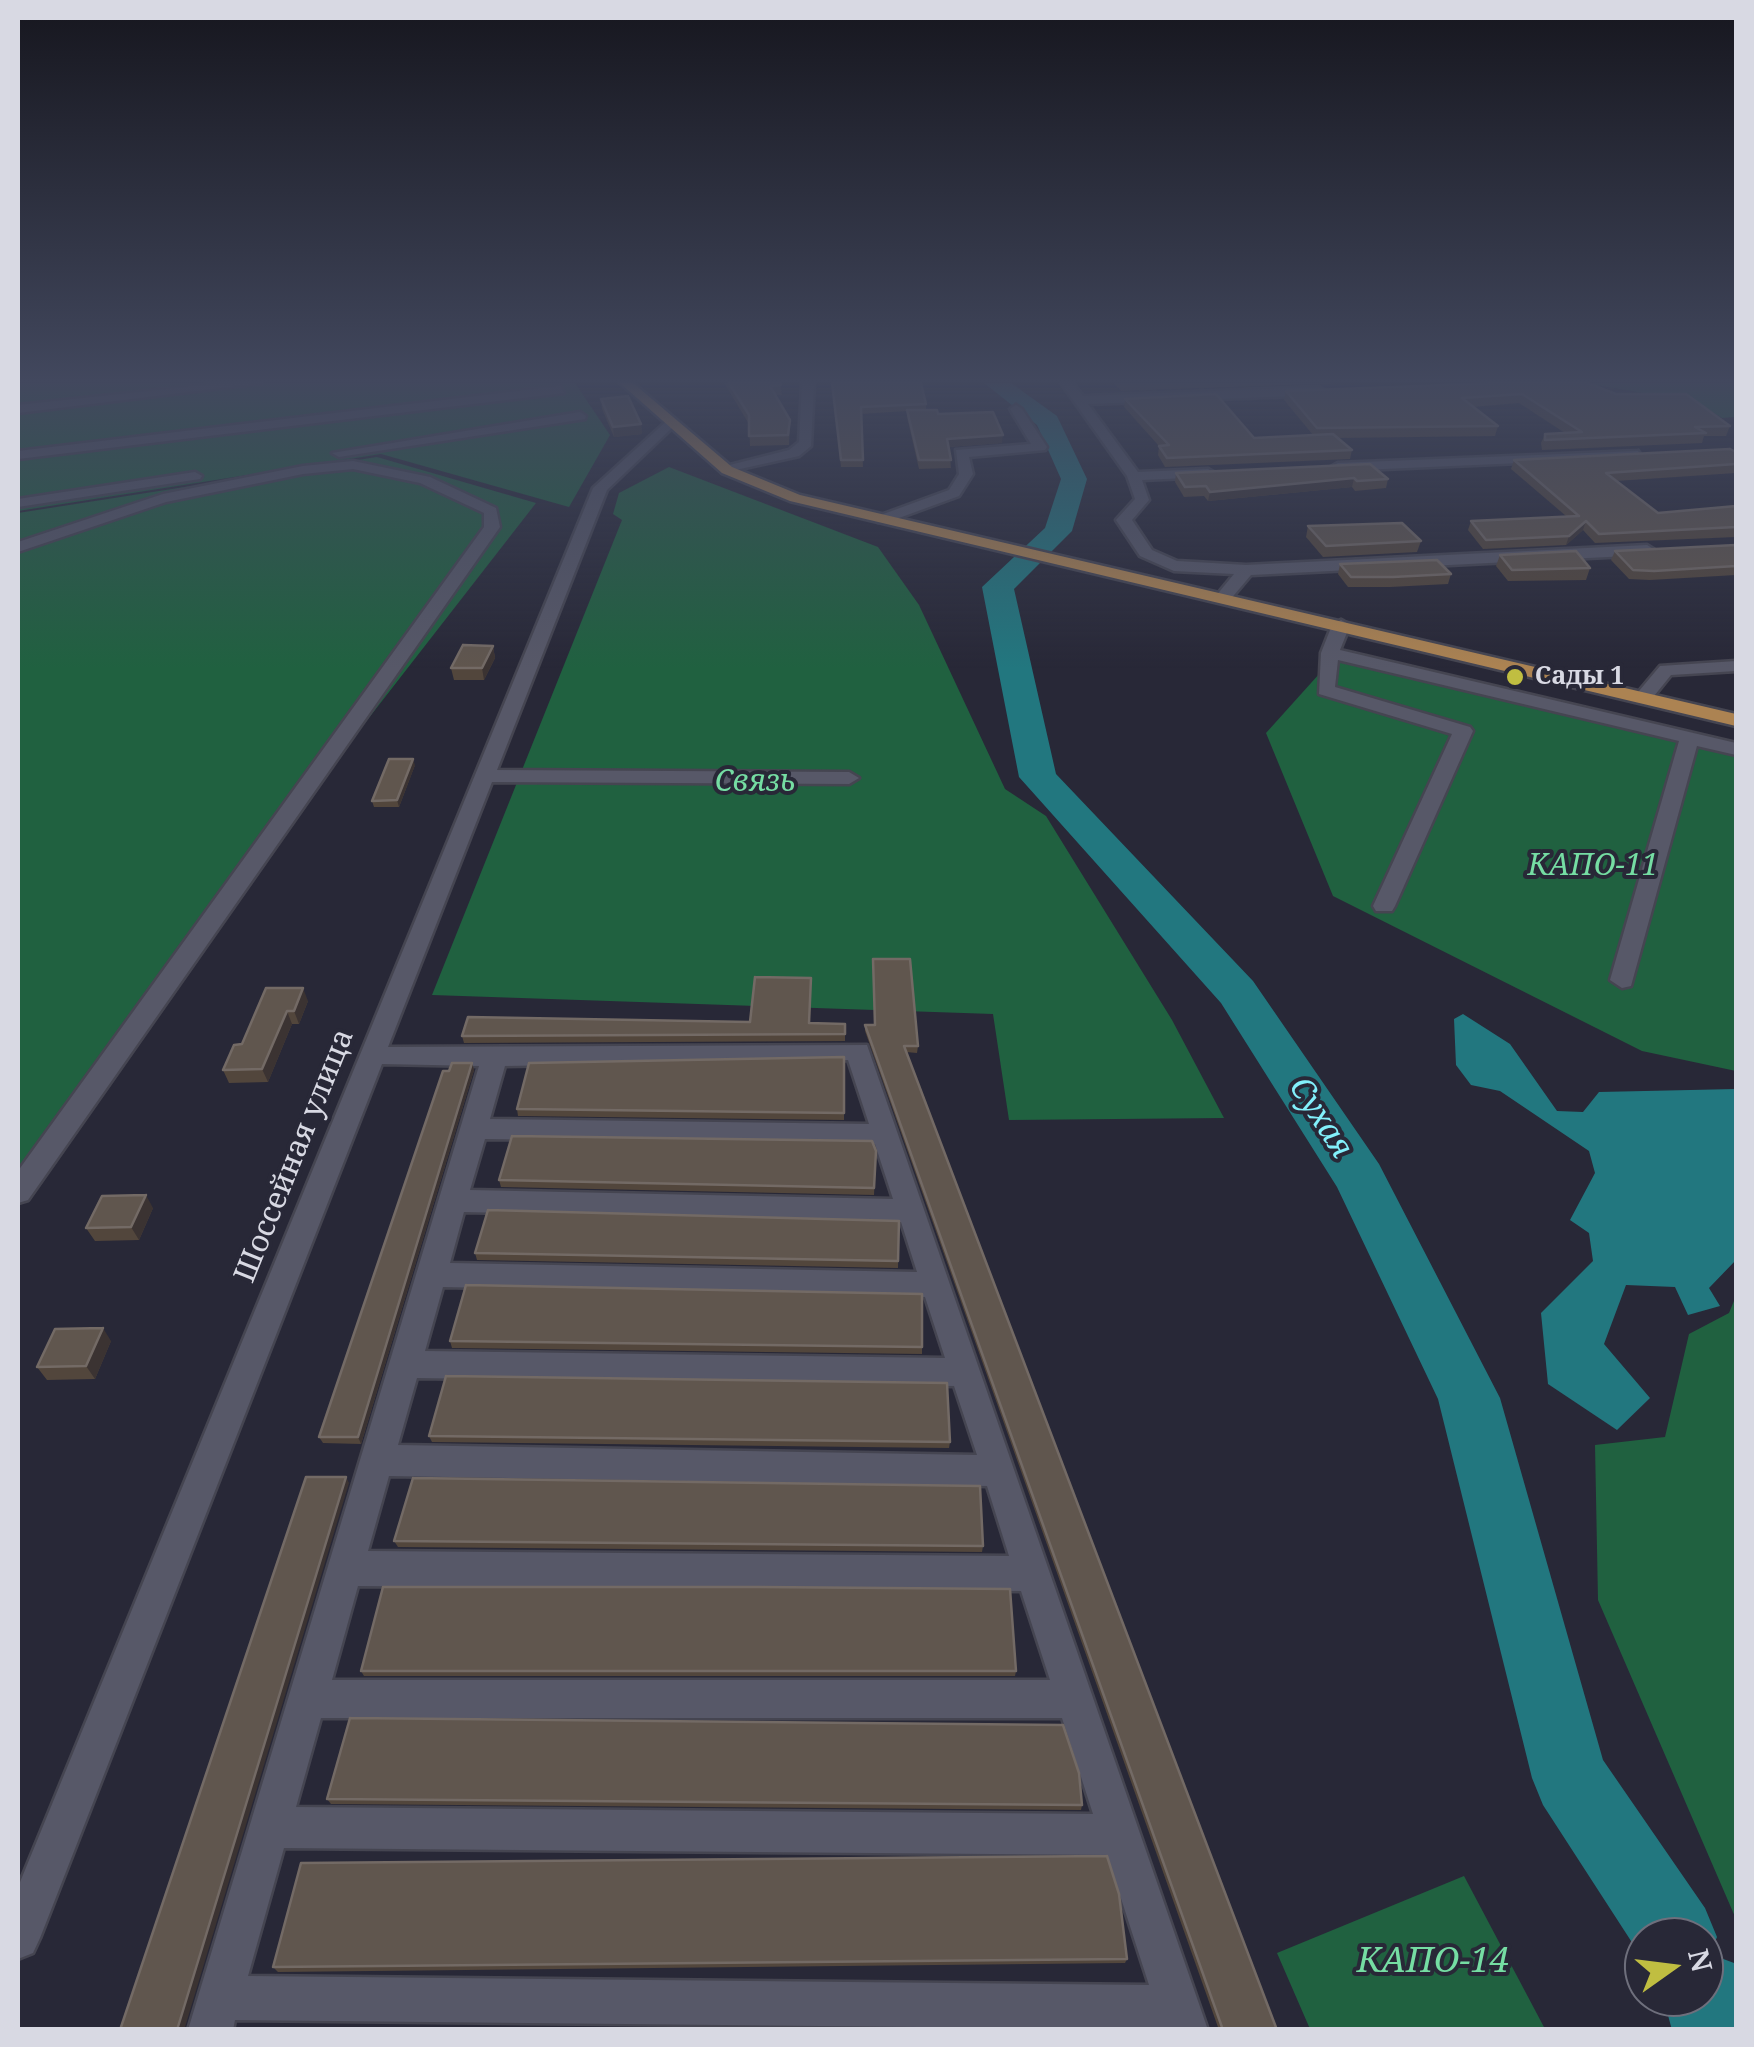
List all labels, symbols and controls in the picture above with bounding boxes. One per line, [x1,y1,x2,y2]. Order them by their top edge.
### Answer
place label: Сады 1 [1535,662,1624,692]
marker: Сады 1 [1504,666,1526,688]
park label: Связь [714,764,796,800]
park label: КАПО-11 [1528,848,1658,884]
street label: Шоссейная улица [228,1024,362,1288]
water label: Сухая [1280,1070,1360,1166]
north arrow [1624,1917,1724,2017]
park label: КАПО-14 [1357,1941,1509,1983]
text: N [1680,1945,1722,1976]

